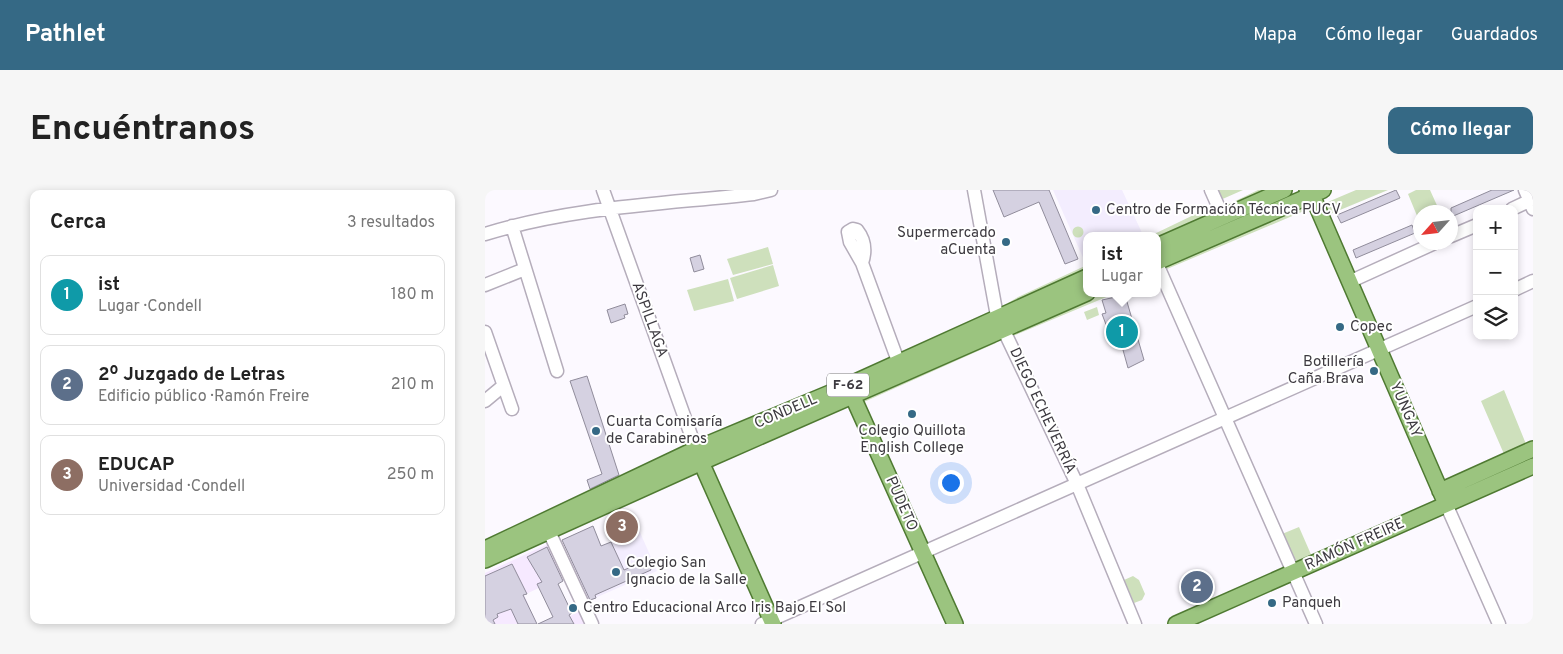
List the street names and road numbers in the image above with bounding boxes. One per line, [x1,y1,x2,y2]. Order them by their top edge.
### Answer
street label: ASPILLAGA [627,280,671,360]
street label: DIEGO ECHEVERRÍA [1004,344,1081,477]
road number: F-62 [827,374,869,396]
street label: YUNGAY [1385,379,1425,441]
street label: CONDELL [752,390,820,434]
street label: PUDETO [881,474,921,534]
street label: RAMÓN FREIRE [1301,513,1408,575]

